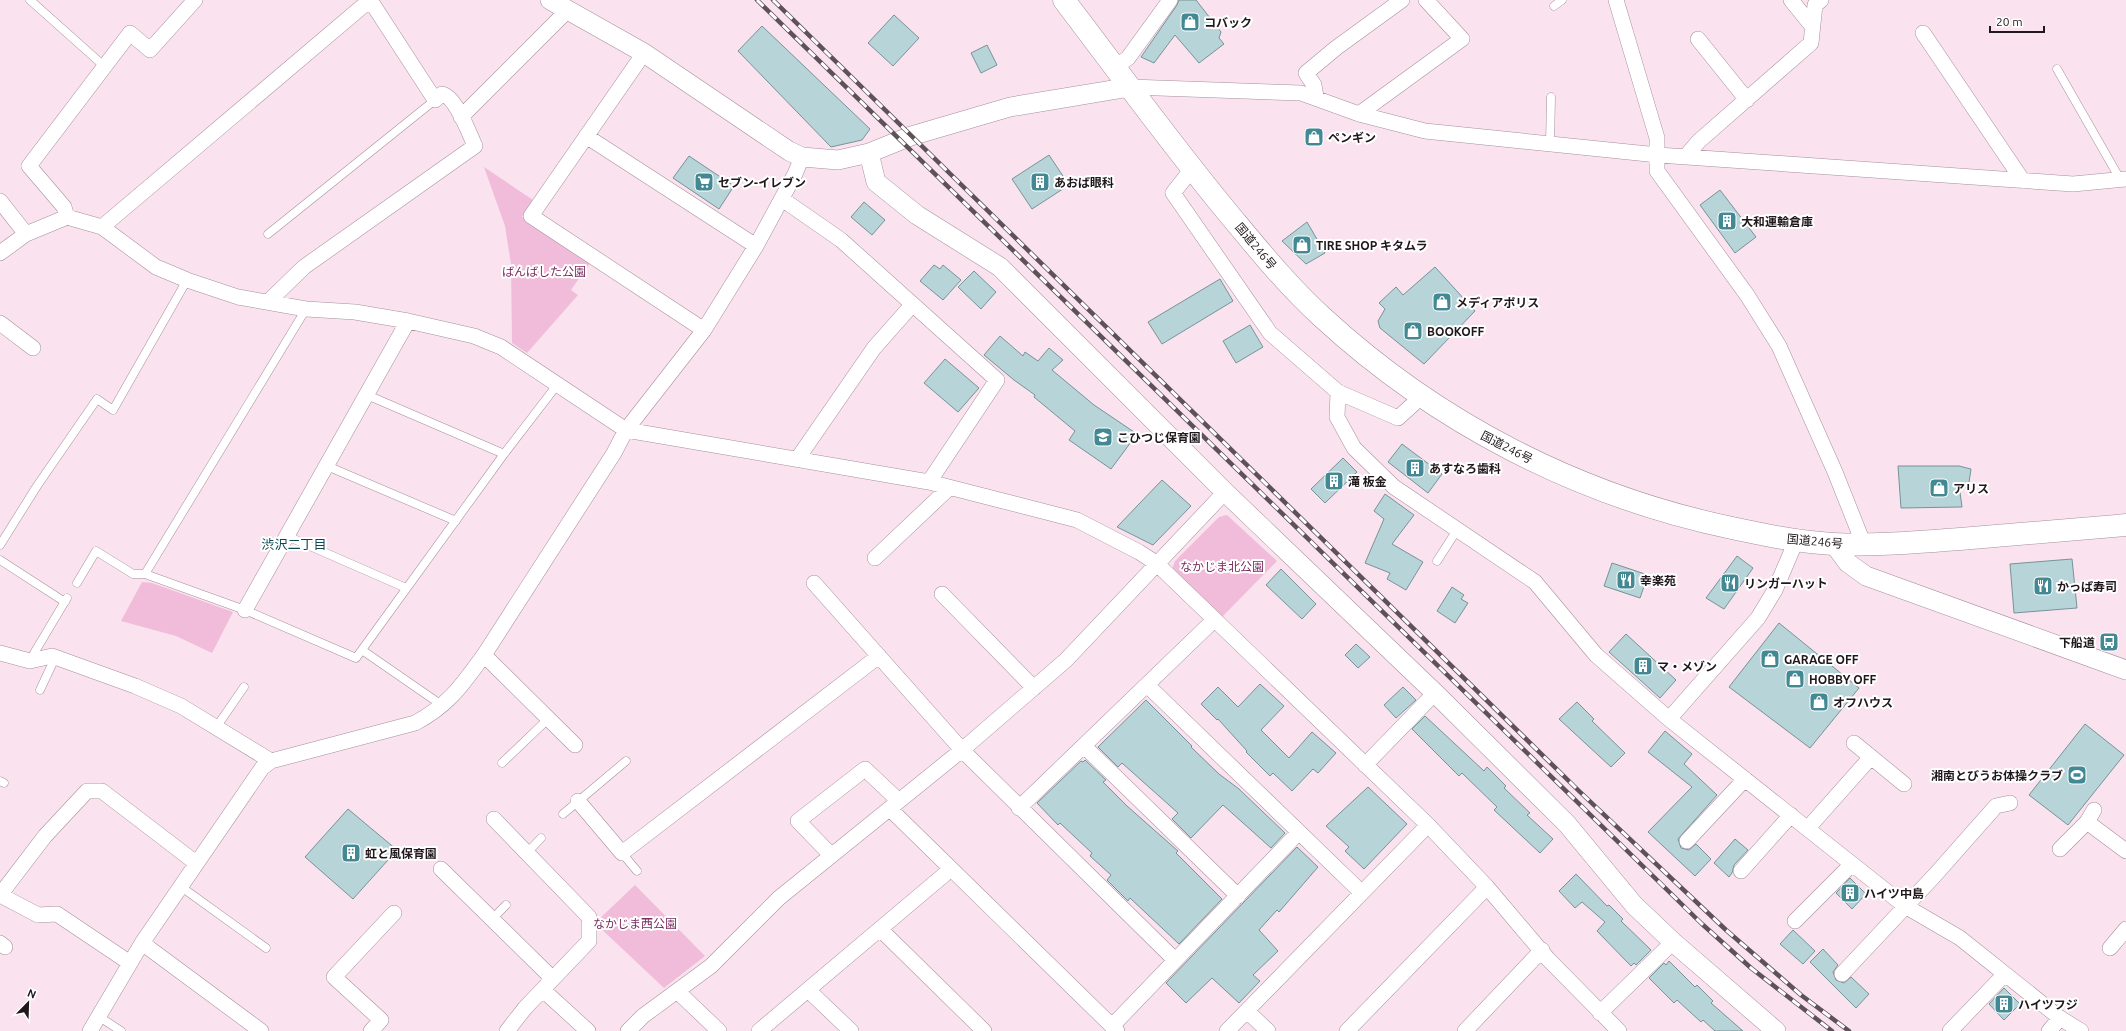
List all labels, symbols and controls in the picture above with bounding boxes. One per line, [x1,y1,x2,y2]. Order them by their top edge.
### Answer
scale bar [1990,8,2044,34]
shop icon: コバック [1179,11,1201,33]
text: 20 m [1996,15,2023,28]
place label: コバック [1204,16,1252,29]
shop icon: ペンギン [1303,126,1325,148]
place label: ペンギン [1328,131,1376,144]
supermarket icon: セブン-イレブン [693,171,715,193]
building icon: あおば眼科 [1029,171,1051,193]
place label: セブン-イレブン [718,176,806,189]
place label: あおば眼科 [1054,176,1114,189]
building icon: 大和運輸倉庫 [1716,210,1738,232]
place label: 大和運輸倉庫 [1741,215,1813,228]
street label: 国道246号 [1233,220,1279,272]
shop icon: TIRE SHOP キタムラ [1291,234,1313,256]
place label: TIRE SHOP キタムラ [1316,239,1427,252]
park label: ばんばした公園 [502,265,586,278]
shop icon: メディアポリス [1431,291,1453,313]
place label: メディアポリス [1456,296,1539,309]
shop icon: BOOKOFF [1402,320,1424,342]
place label: BOOKOFF [1427,325,1484,338]
school or university icon: こひつじ保育園 [1092,426,1114,448]
street label: 国道246号 [1479,428,1535,466]
place label: こひつじ保育園 [1117,431,1201,444]
building icon: あすなろ歯科 [1404,457,1426,479]
place label: あすなろ歯科 [1429,462,1501,475]
building icon: 滝 板金 [1323,470,1345,492]
place label: 滝 板金 [1348,475,1387,488]
shop icon: アリス [1928,477,1950,499]
place label: アリス [1953,482,1989,495]
street label: 国道246号 [1786,532,1844,550]
district label: 渋沢二丁目 [261,537,327,551]
park label: なかじま北公園 [1180,560,1264,573]
restaurant icon: 幸楽苑 [1615,569,1637,591]
restaurant icon: リンガーハット [1719,572,1741,594]
place label: 幸楽苑 [1640,574,1676,587]
restaurant icon: かっぱ寿司 [2032,575,2054,597]
place label: リンガーハット [1744,577,1828,590]
place label: かっぱ寿司 [2057,580,2117,593]
bus stop icon: 下船道 [2098,631,2120,653]
place label: 下船道 [2059,636,2095,649]
shop icon: GARAGE OFF [1759,648,1781,670]
place label: GARAGE OFF [1784,653,1859,666]
building icon: マ・メゾン [1632,655,1654,677]
place label: マ・メゾン [1657,660,1717,673]
shop icon: HOBBY OFF [1784,668,1806,690]
place label: HOBBY OFF [1809,673,1876,686]
shop icon: オフハウス [1808,691,1830,713]
place label: オフハウス [1833,696,1893,709]
sports icon: 湘南とびうお体操クラブ [2066,764,2088,786]
place label: 湘南とびうお体操クラブ [1931,769,2063,782]
building icon: 虹と風保育園 [340,842,362,864]
place label: 虹と風保育園 [365,847,437,860]
building icon: ハイツ中島 [1839,882,1861,904]
place label: ハイツ中島 [1864,887,1924,900]
park label: なかじま西公園 [593,917,677,930]
north arrow [8,983,48,1023]
text: N [26,987,38,1001]
building icon: ハイツフジ [1993,993,2015,1015]
place label: ハイツフジ [2018,998,2078,1011]

